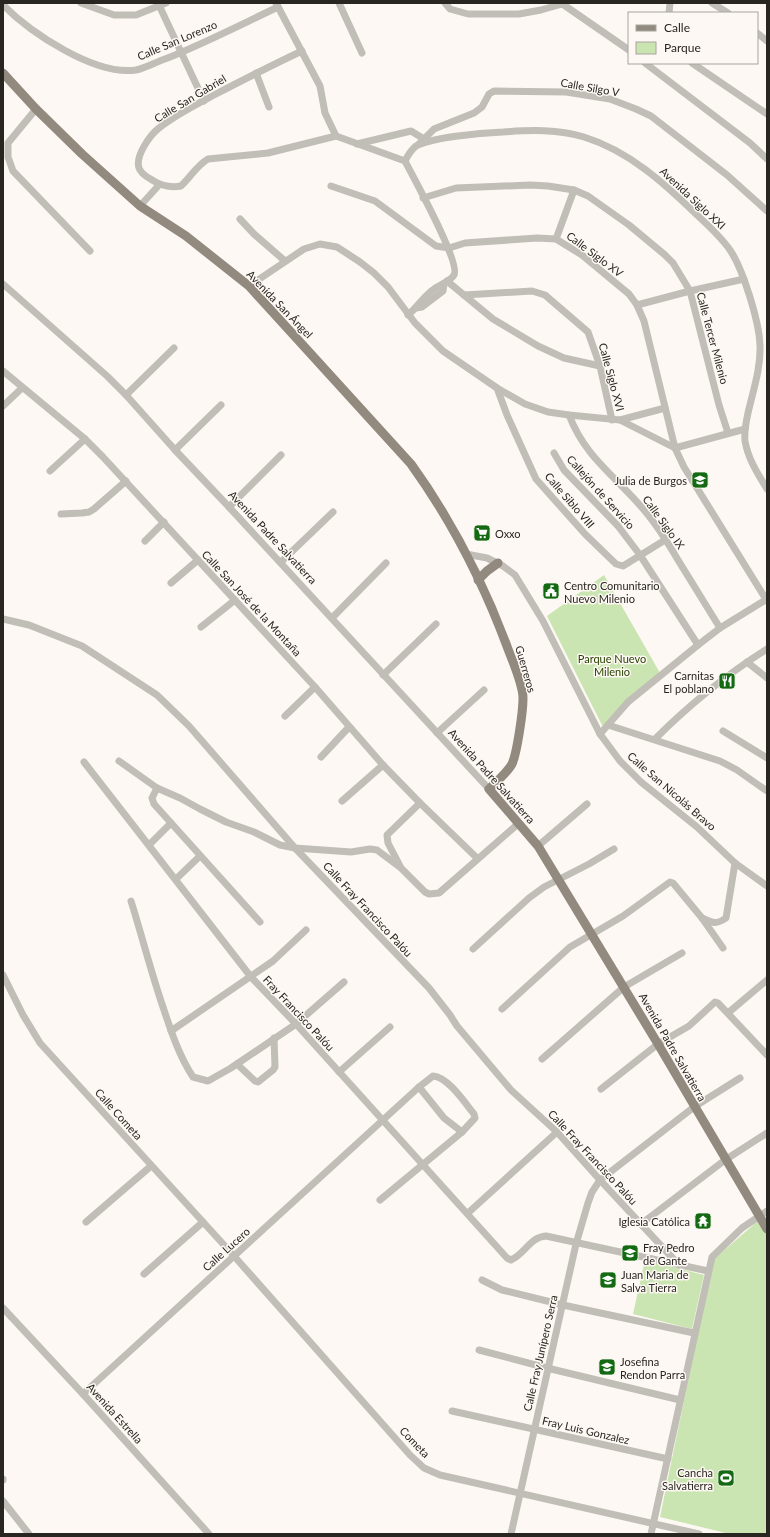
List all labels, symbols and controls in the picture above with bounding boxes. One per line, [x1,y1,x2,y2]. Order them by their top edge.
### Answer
legend [628,12,758,64]
street label: Calle San Lorenzo [135,17,219,63]
text: Calle [664,20,690,35]
text: Parque [664,40,701,55]
street label: Calle San Gabriel [152,71,228,125]
street label: Calle Silgo V [560,75,621,99]
street label: Avenida Siglo XXI [658,164,728,232]
street label: Calle Siglo XV [564,229,626,280]
street label: Avenida San Ángel [244,267,316,341]
street label: Calle Tercer Milenio [694,291,732,385]
street label: Calle Siglo XVI [597,341,627,413]
street label: Callejón de Servicio [565,452,637,532]
street label: Calle Siblo VIII [542,470,598,530]
school or university icon: Julia de Burgos [690,470,710,490]
place label: Julia de Burgos [614,474,687,487]
street label: Avenida Padre Salvatierra [226,488,320,586]
street label: Calle Siglo IX [640,493,688,552]
supermarket icon: Oxxo [472,523,492,543]
place label: Oxxo [495,527,521,540]
street label: Calle San José de la Montaña [200,547,304,659]
place label: Centro Comunitario Nuevo Milenio [564,579,660,605]
public building icon: Centro Comunitario Nuevo Milenio [541,581,561,601]
street label: Guerreros [513,644,539,694]
park label: Parque Nuevo Milenio [578,652,646,678]
place label: Carnitas El poblano [663,669,714,695]
restaurant icon: Carnitas El poblano [717,671,737,691]
street label: Avenida Padre Salvatierra [446,726,538,826]
street label: Calle San Nicolás Bravo [625,749,719,833]
street label: Calle Fray Francisco Palóu [321,859,415,959]
street label: Fray Francisco Palóu [261,973,337,1053]
street label: Avenida Padre Salvatierra [637,991,709,1103]
street label: Calle Cometa [93,1086,145,1142]
street label: Calle Fray Francisco Palóu [546,1107,640,1207]
temple icon: Iglesia Católica [693,1211,713,1231]
place label: Iglesia Católica [618,1215,690,1228]
street label: Calle Lucero [200,1224,252,1274]
place label: Fray Pedro de Gante [643,1241,695,1267]
school or university icon: Fray Pedro de Gante [620,1243,640,1263]
place label: Juan Maria de Salva Tierra [621,1268,689,1294]
school or university icon: Juan Maria de Salva Tierra [598,1270,618,1290]
street label: Calle Fray Junípero Serra [520,1294,560,1412]
place label: Josefina Rendon Parra [620,1355,685,1381]
school or university icon: Josefina Rendon Parra [597,1357,617,1377]
street label: Avenida Estrella [84,1380,146,1446]
street label: Fray Luis Gonzalez [541,1414,631,1446]
street label: Cometa [397,1424,433,1460]
place label: Cancha Salvatierra [662,1466,713,1492]
sports icon: Cancha Salvatierra [716,1468,736,1488]

